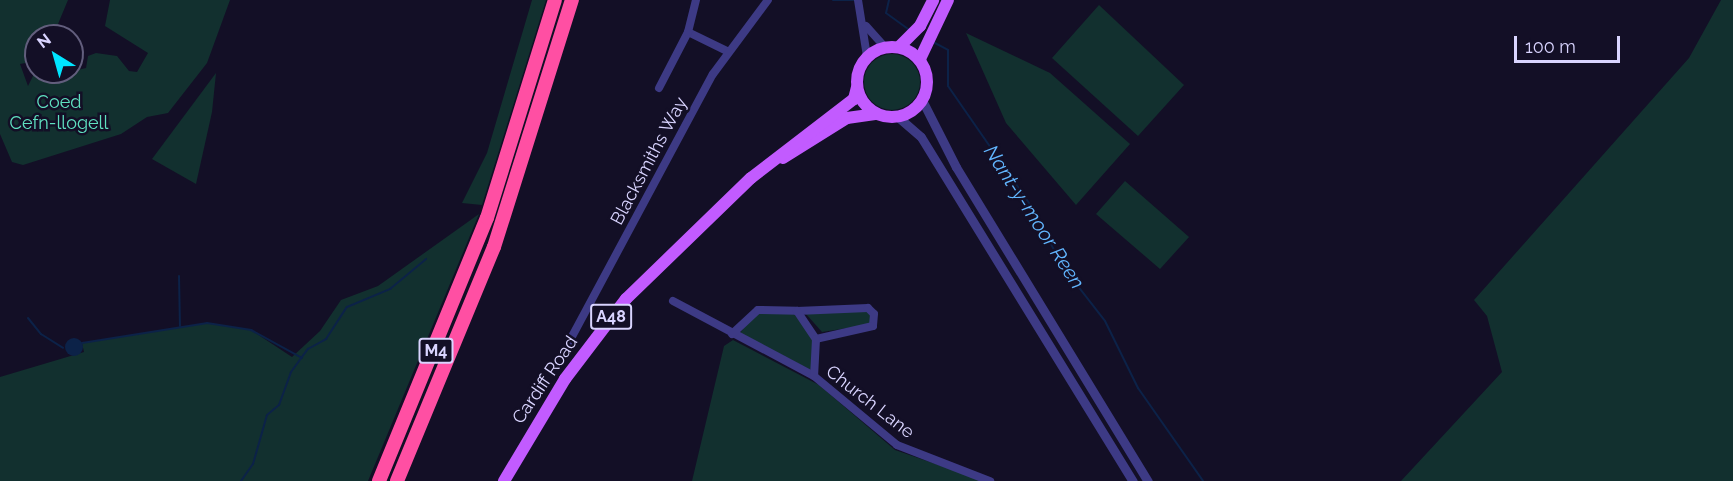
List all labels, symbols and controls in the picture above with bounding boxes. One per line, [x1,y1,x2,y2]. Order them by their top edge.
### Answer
north arrow [24,24,84,84]
scale bar [1517,24,1624,62]
text: N [33,30,55,52]
text: 100 m [1525,36,1576,57]
park label: Coed Cefn-llogell [10,92,108,134]
street label: Blacksmiths Way [606,93,692,229]
water label: Nant-y-moor Reen [978,140,1090,294]
road number: A48 [590,304,632,330]
street label: Cardiff Road [508,332,582,428]
road number: M4 [418,338,454,364]
street label: Church Lane [822,361,918,443]

